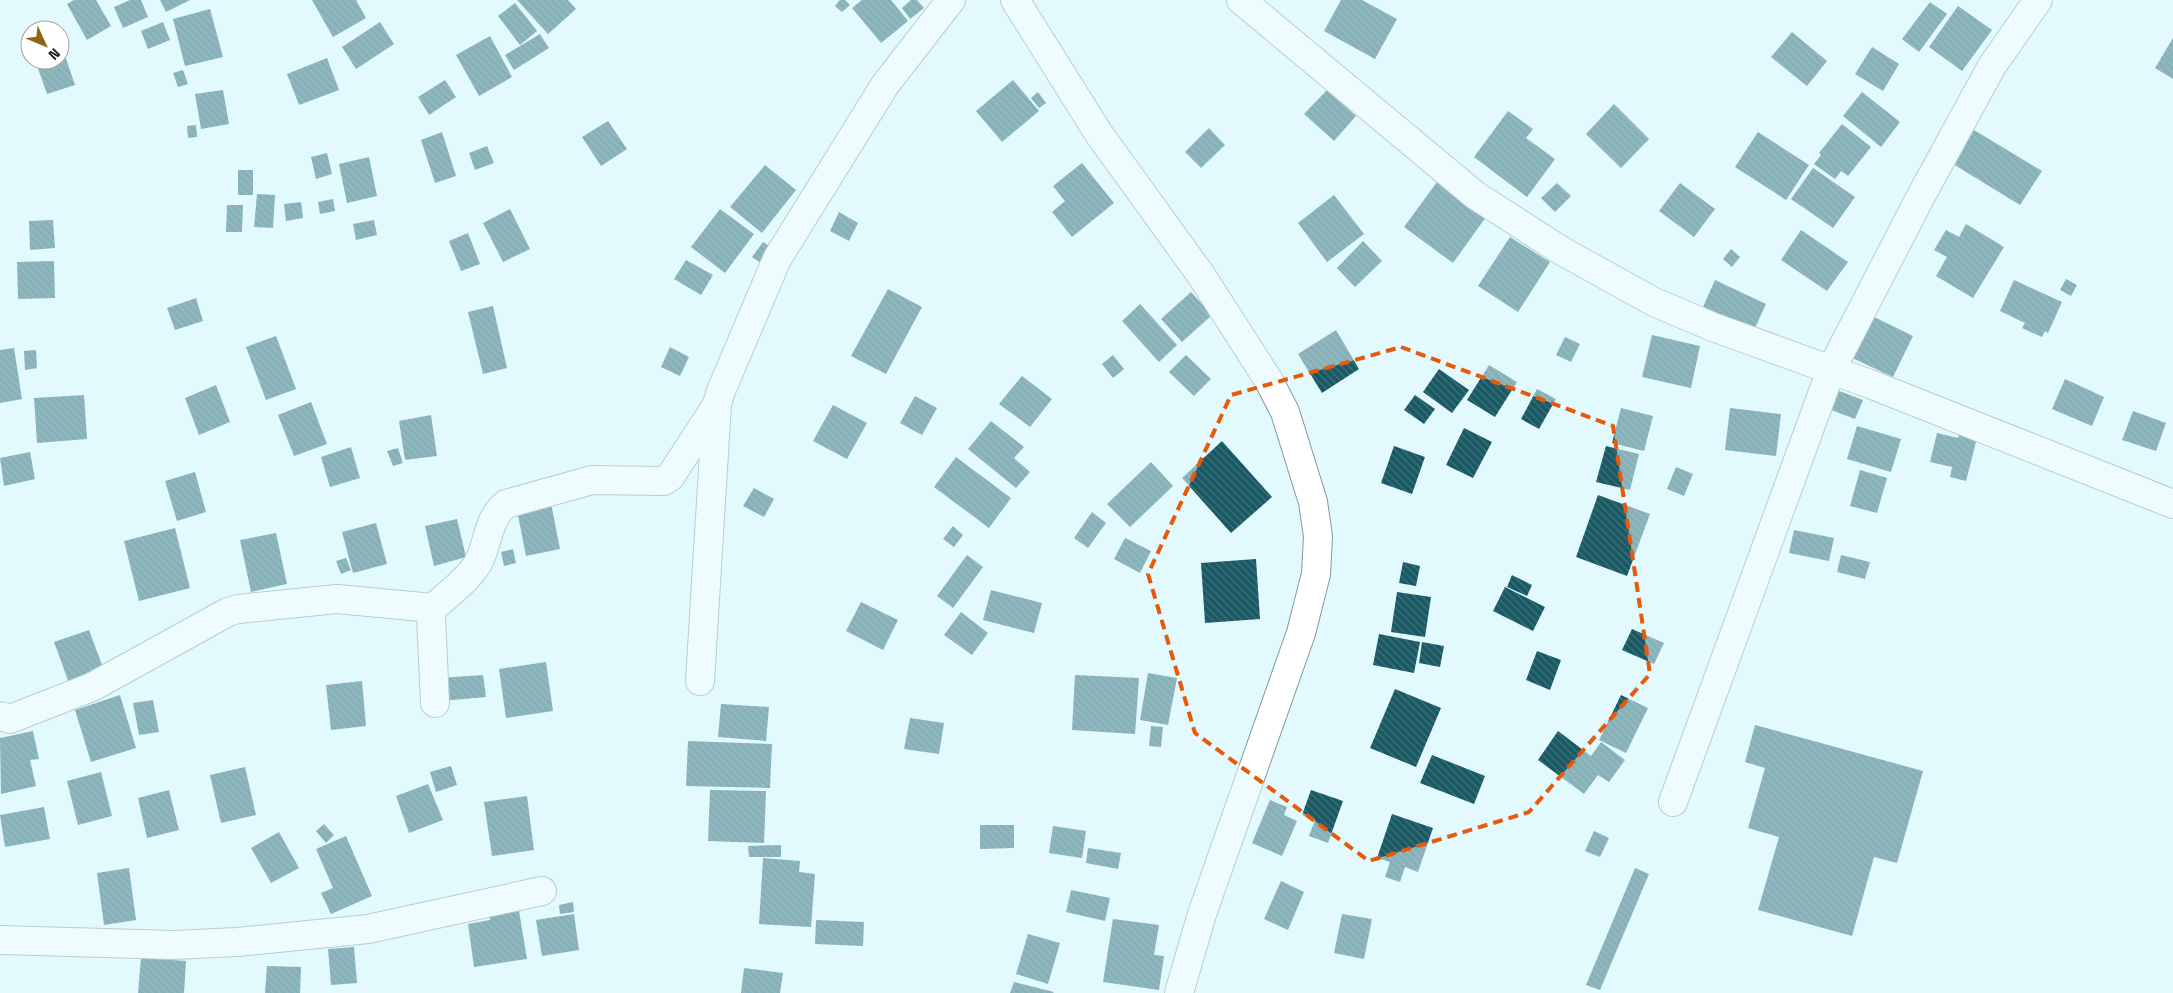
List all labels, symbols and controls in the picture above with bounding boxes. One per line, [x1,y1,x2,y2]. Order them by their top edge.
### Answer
north arrow [20,20,70,70]
text: N [45,44,64,64]

